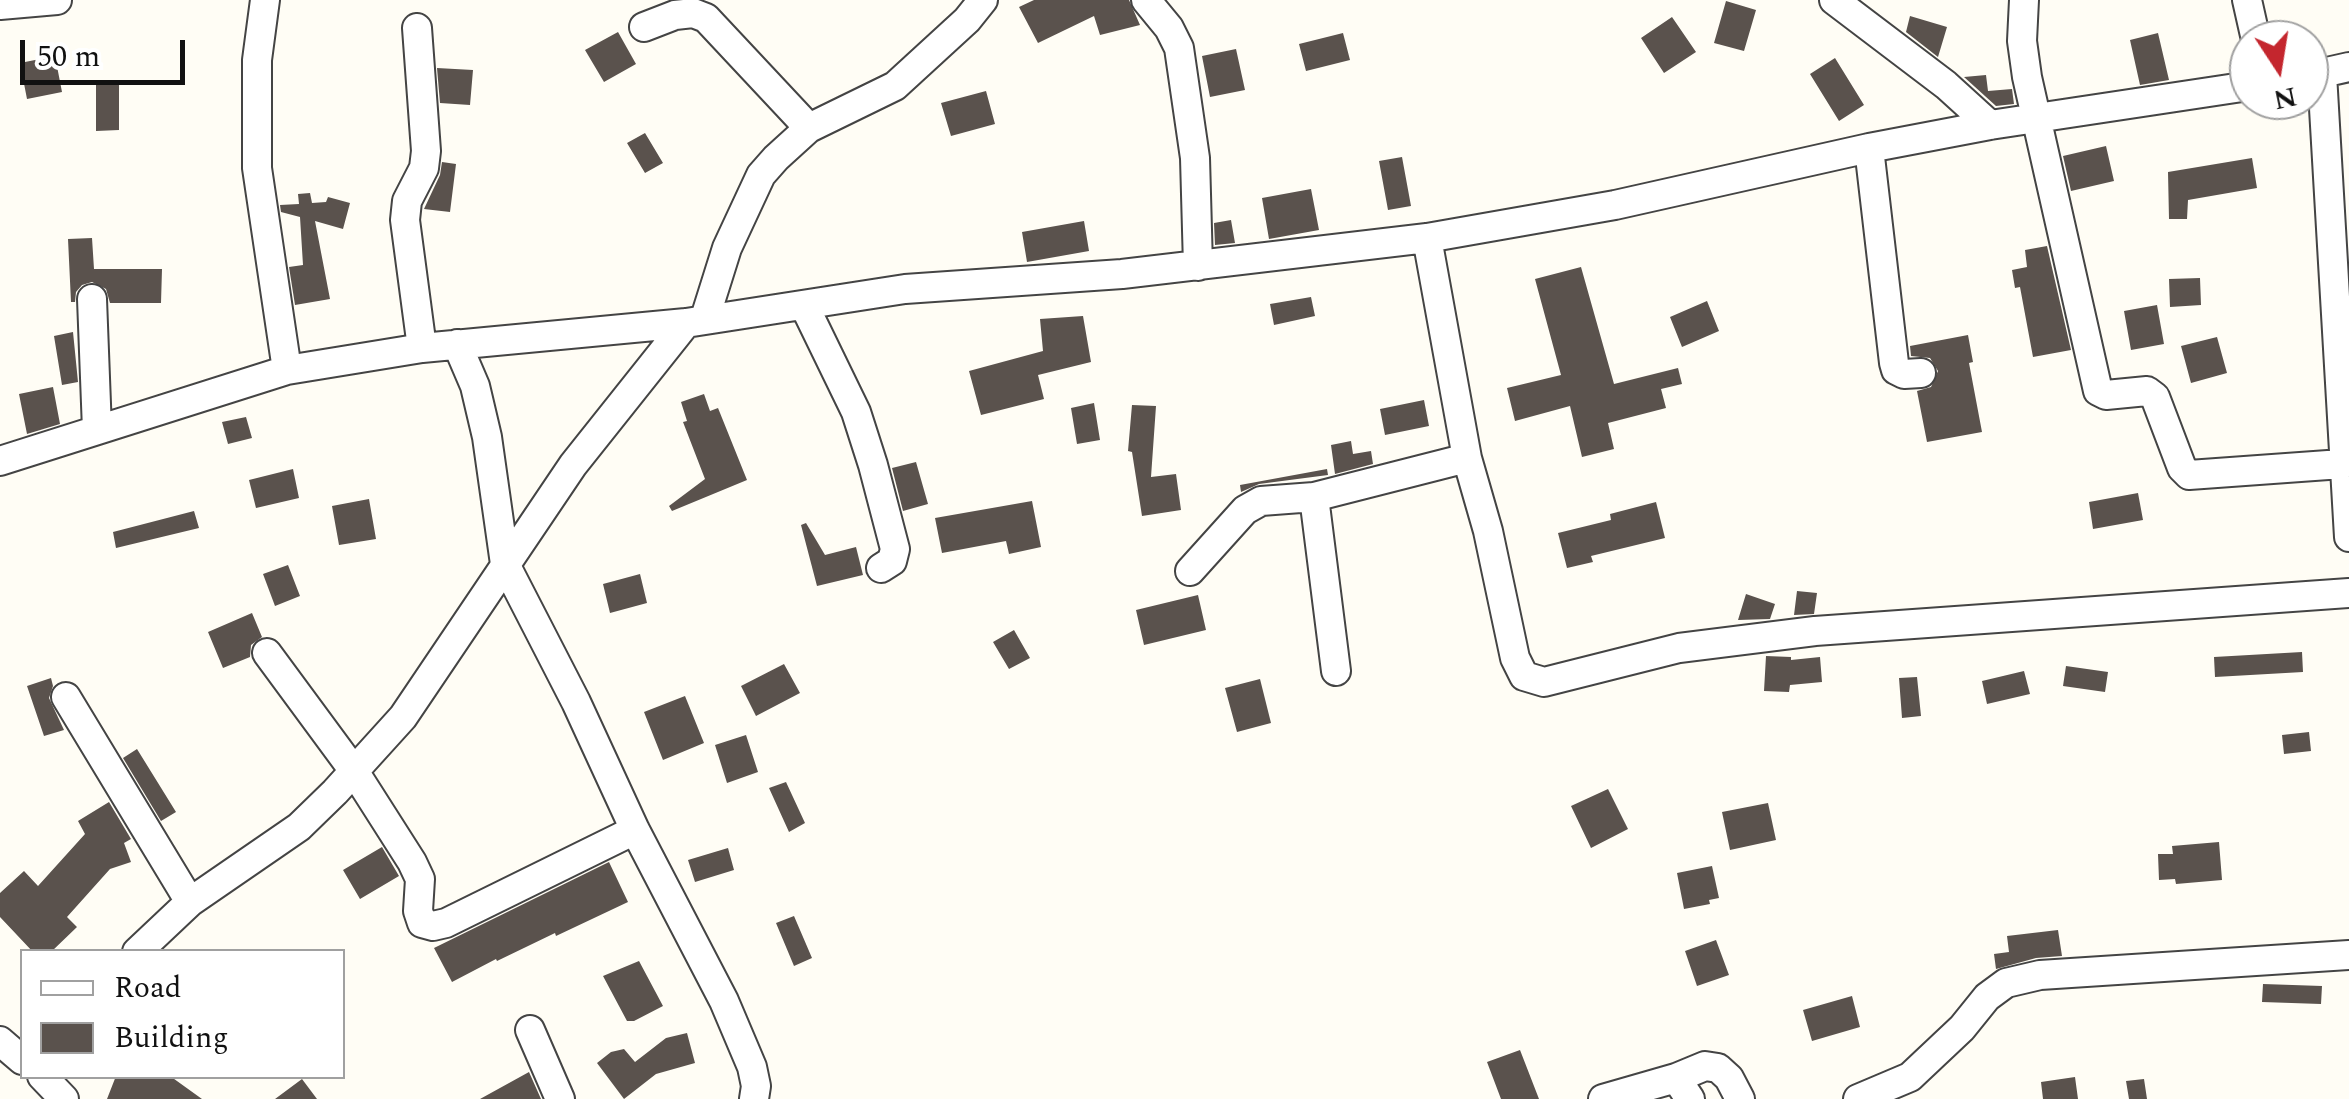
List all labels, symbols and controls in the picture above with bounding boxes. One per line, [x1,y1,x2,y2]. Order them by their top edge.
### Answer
scale bar [25,20,190,82]
north arrow [2229,20,2329,120]
text: 50 m [37,34,100,80]
text: N [2269,74,2301,121]
legend [20,949,345,1079]
text: Road [114,965,182,1011]
text: Building [114,1015,229,1061]

